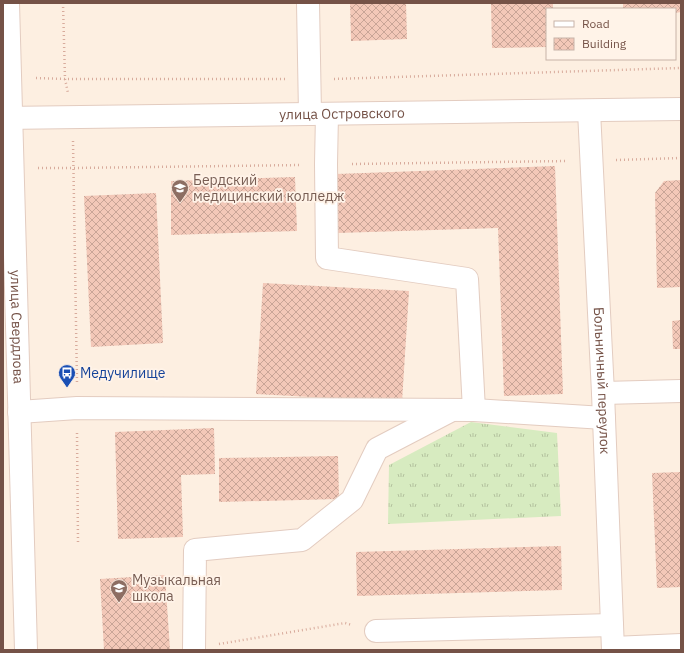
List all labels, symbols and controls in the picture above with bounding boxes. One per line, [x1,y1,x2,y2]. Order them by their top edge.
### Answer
legend [546,8,676,60]
text: Road [582,16,610,31]
text: Building [582,36,627,51]
street label: улица Островского [279,104,405,123]
place label: Бердский медицинский колледж [193,171,345,205]
school or university icon: Бердский медицинский колледж [170,178,190,203]
street label: улица Свердлова [6,270,28,385]
street label: Больничный переулок [590,307,614,455]
bus stop icon: Медучилище [57,363,77,388]
place label: Медучилище [80,364,166,382]
place label: Музыкальная школа [132,571,221,605]
school or university icon: Музыкальная школа [109,578,129,603]

